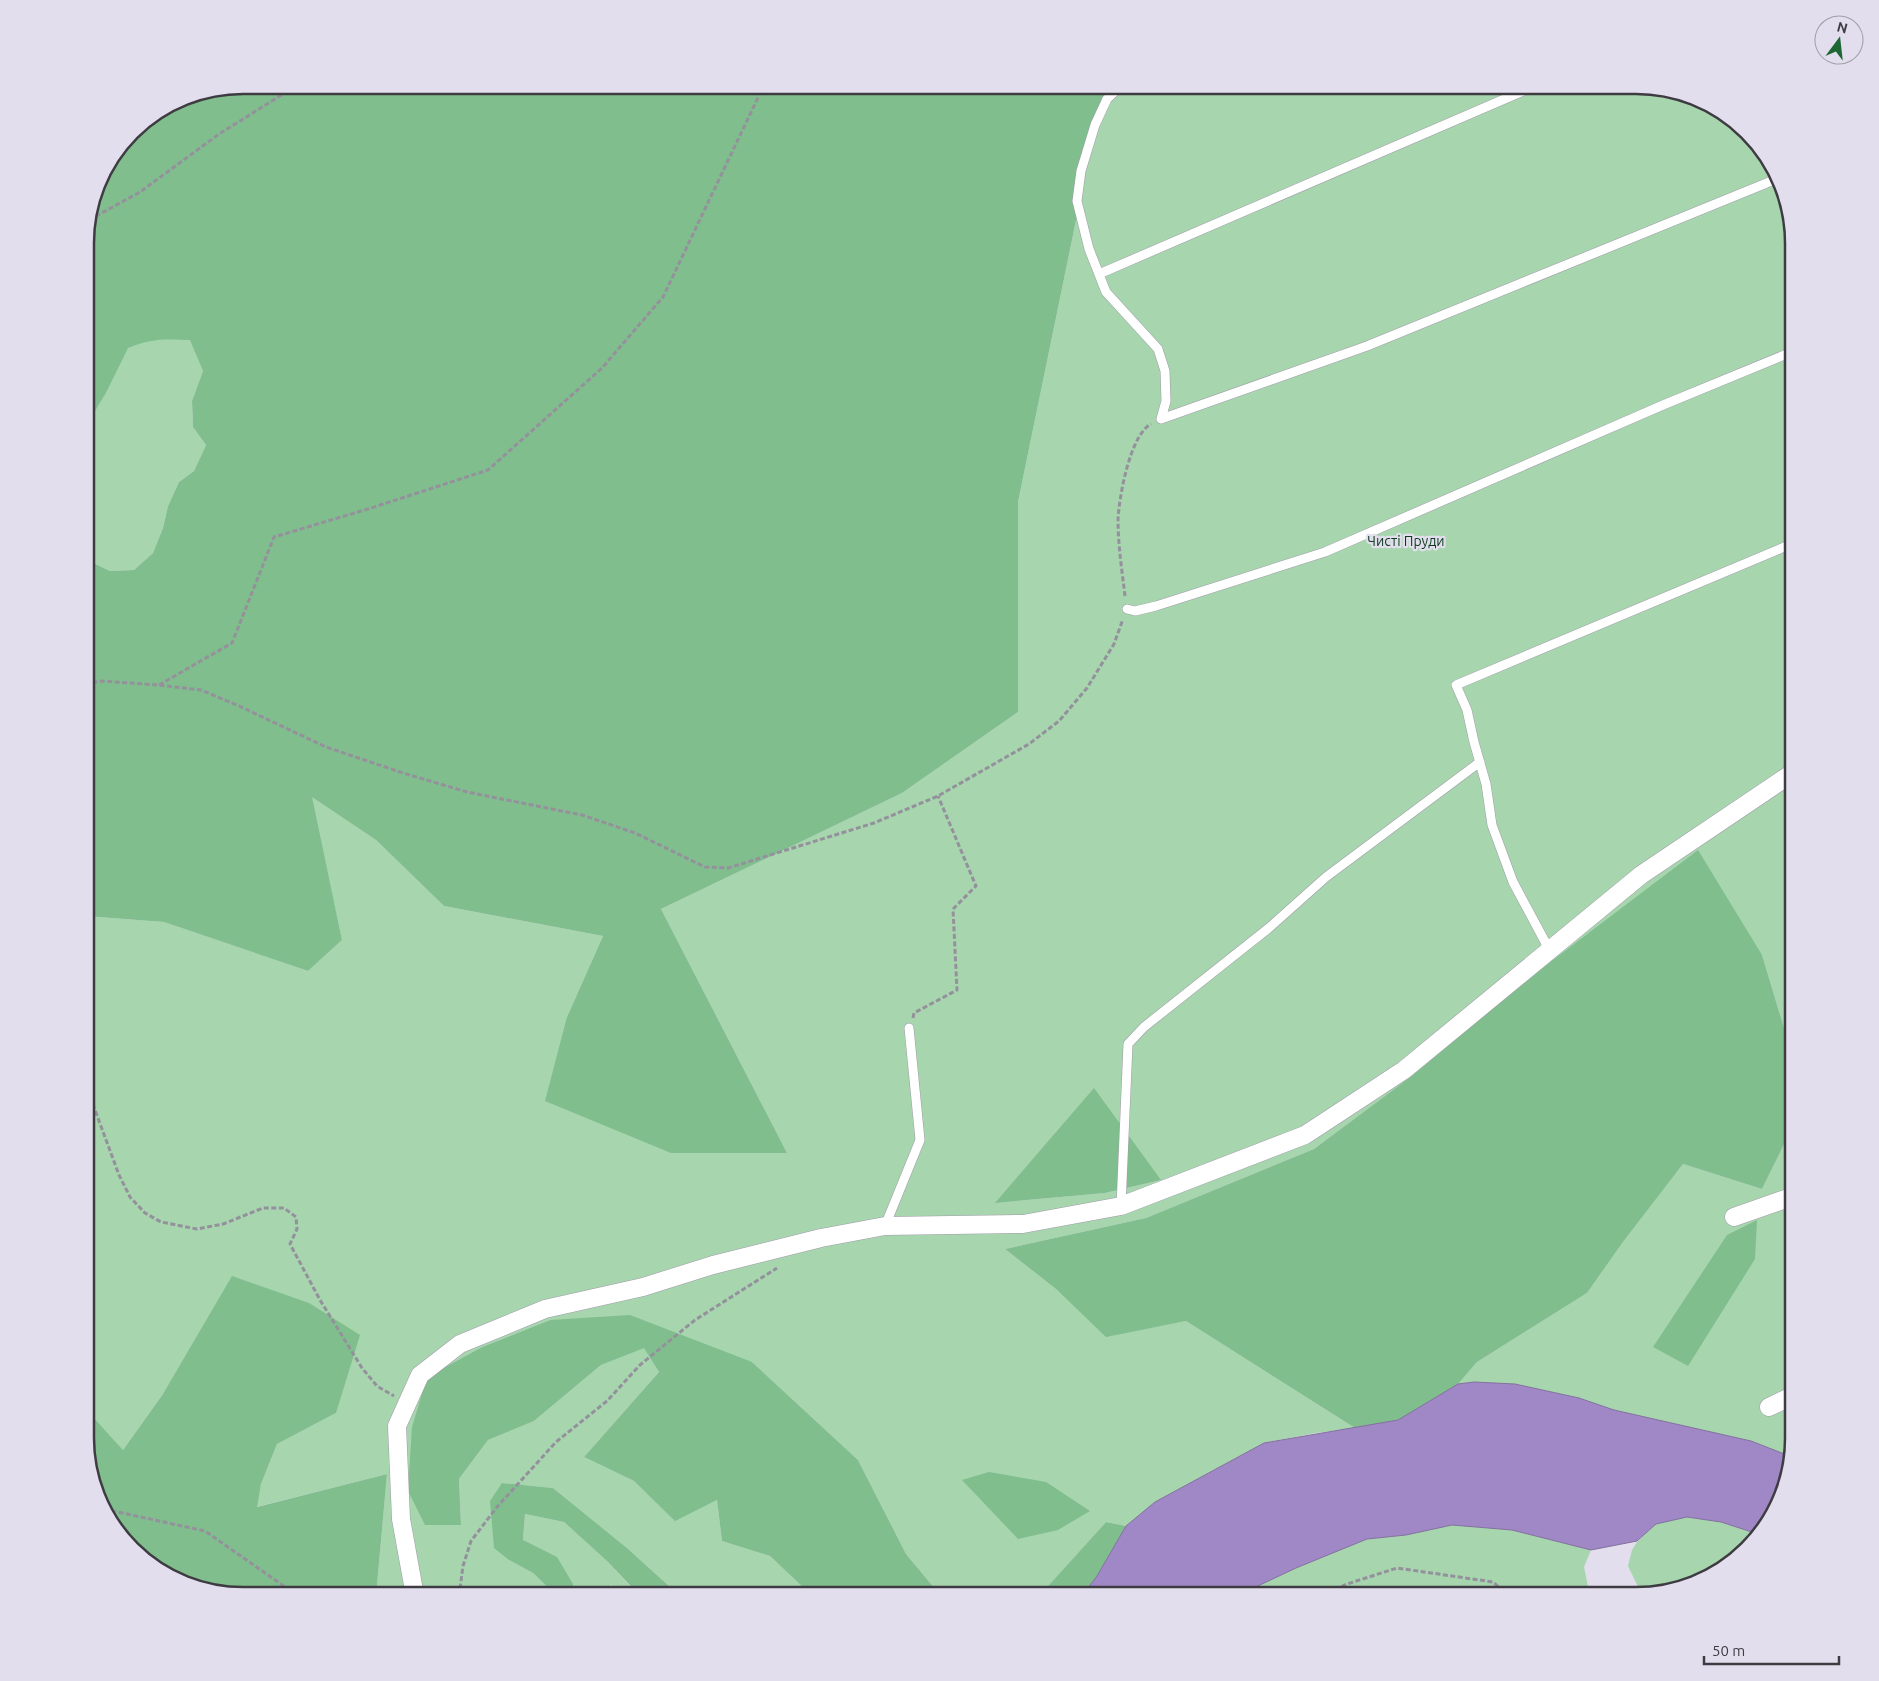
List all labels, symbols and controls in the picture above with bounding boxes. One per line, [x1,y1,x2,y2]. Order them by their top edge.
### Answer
north arrow [1814,15,1864,65]
text: N [1835,18,1849,37]
park label: Чисті Пруди [1367,533,1445,549]
scale bar [1704,1634,1839,1666]
text: 50 m [1712,1642,1745,1659]

